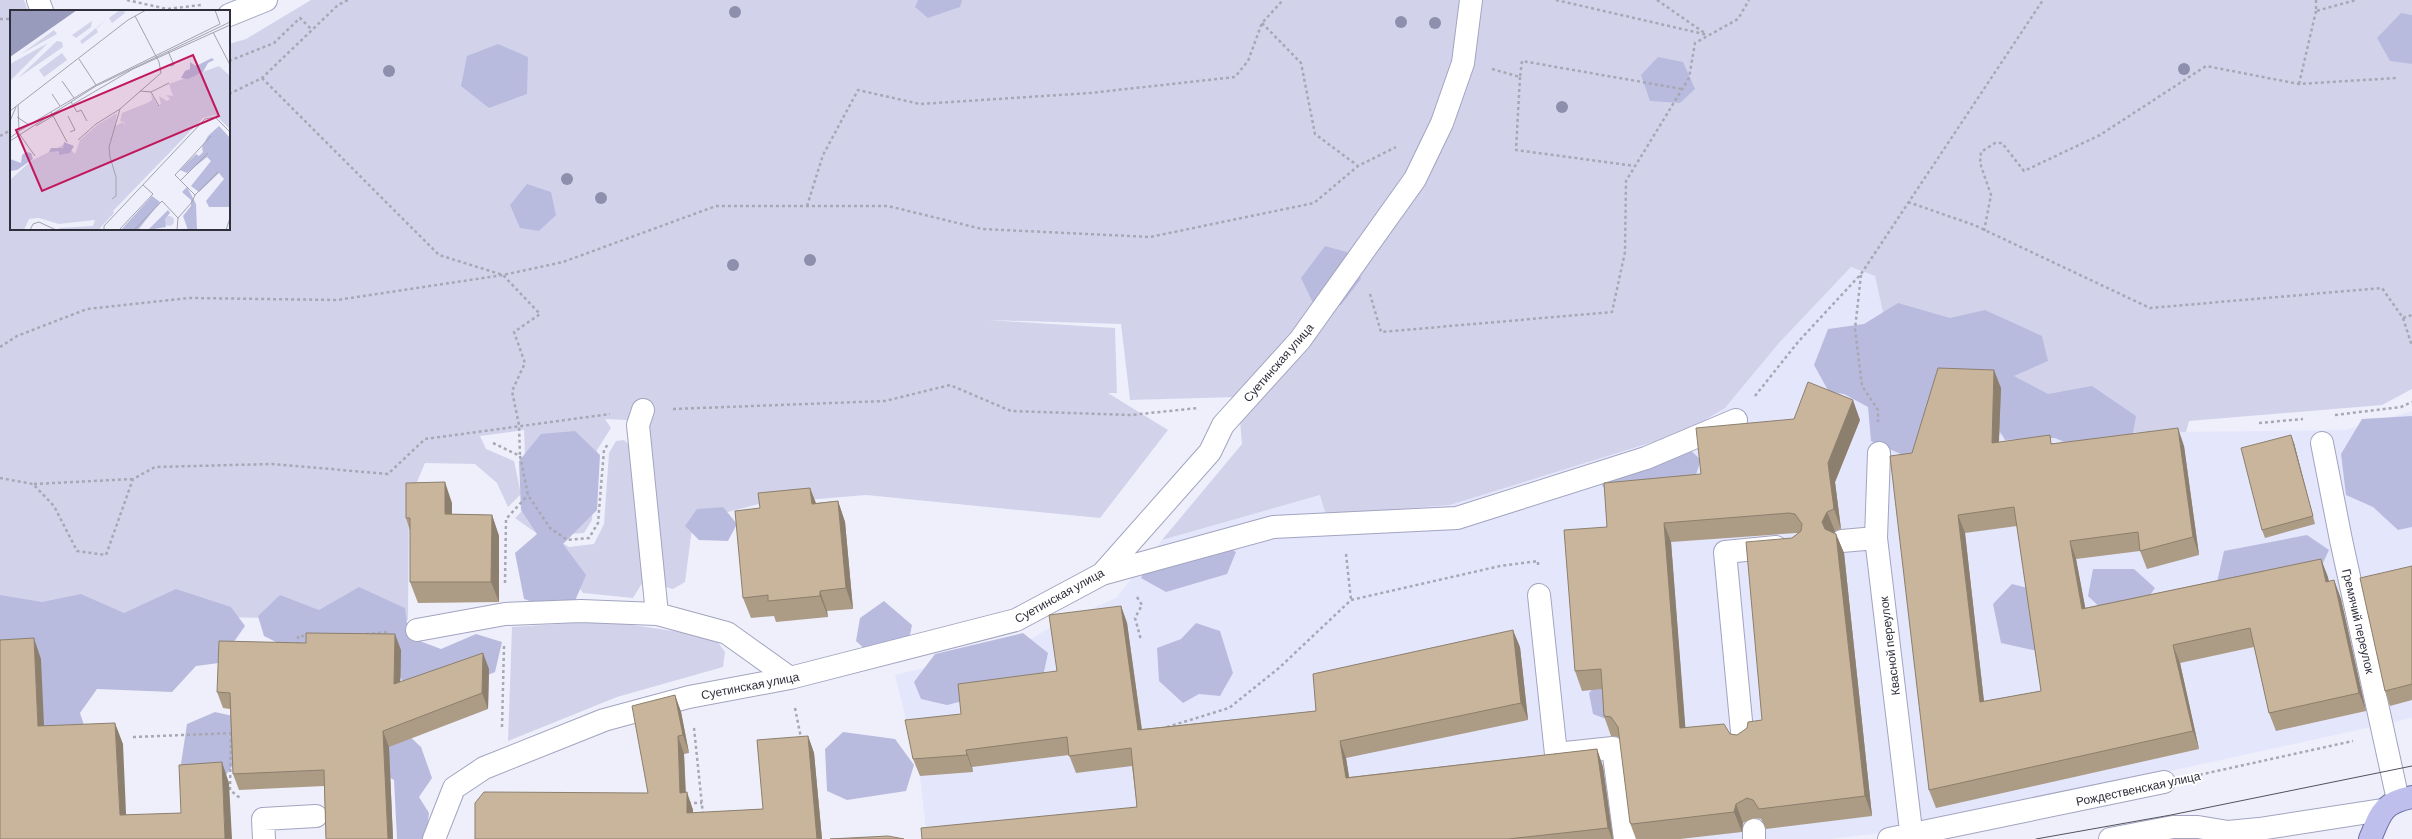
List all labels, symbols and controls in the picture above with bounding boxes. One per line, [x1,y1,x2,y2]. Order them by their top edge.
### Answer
inset map [10,10,230,230]
street label: Суетинская улица [1240,320,1317,405]
street label: Суетинская улица [1012,565,1107,626]
street label: Гремячий переулок [2339,567,2378,676]
street label: Квасной переулок [1876,595,1903,696]
street label: Суетинская улица [700,669,801,702]
street label: Рождественская улица [2075,768,2202,809]

